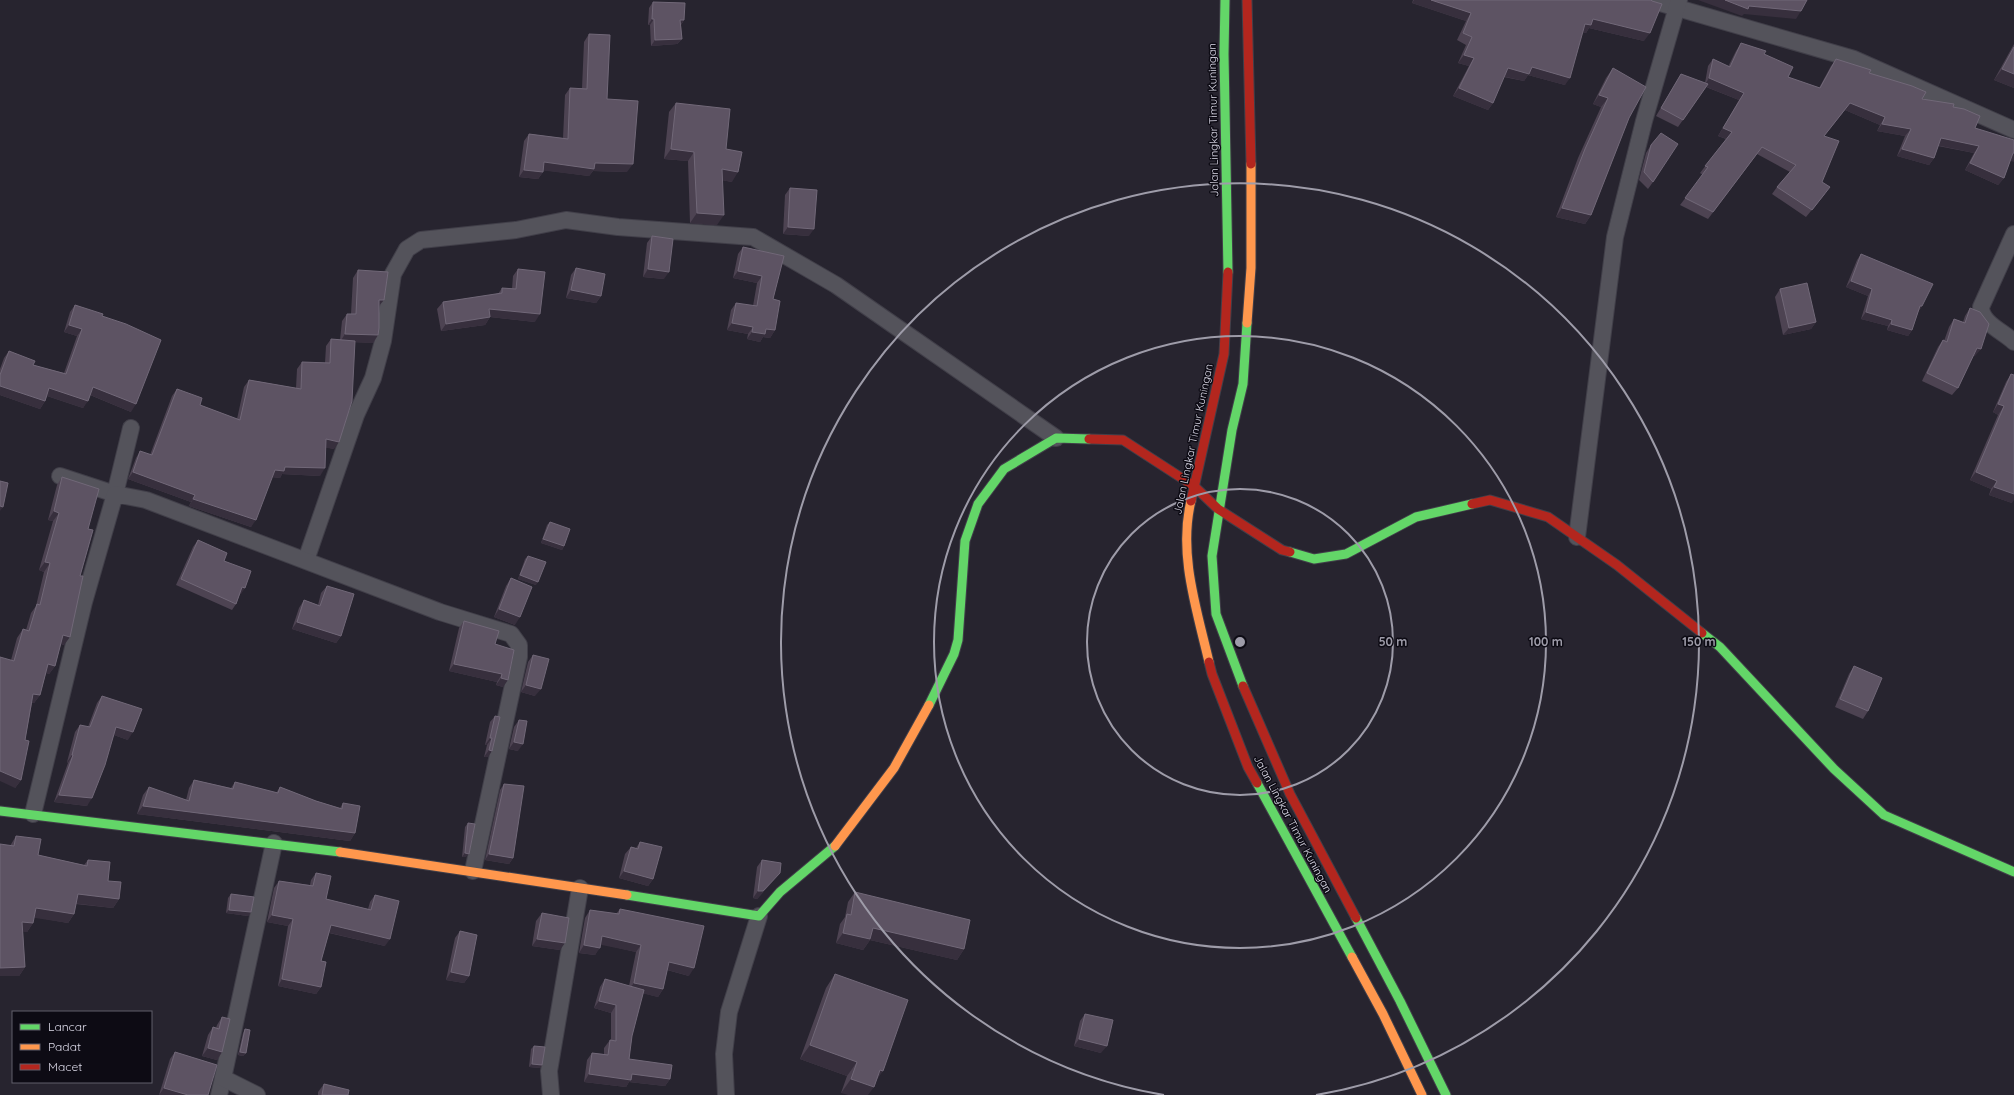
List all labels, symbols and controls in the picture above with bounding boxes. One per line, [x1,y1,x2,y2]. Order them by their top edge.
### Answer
street label: Jalan Lingkar Timur Kuningan [1205,43,1221,197]
street label: Jalan Lingkar Timur Kuningan [1170,362,1216,516]
text: 50 m [1379,634,1407,649]
text: 100 m [1529,634,1563,649]
text: 150 m [1682,634,1716,649]
centre of rings [1233,635,1247,649]
street label: Jalan Lingkar Timur Kuningan [1251,753,1335,895]
legend [12,1011,152,1083]
text: Lancar [48,1019,87,1034]
text: Padat [48,1039,81,1054]
text: Macet [48,1059,82,1074]

